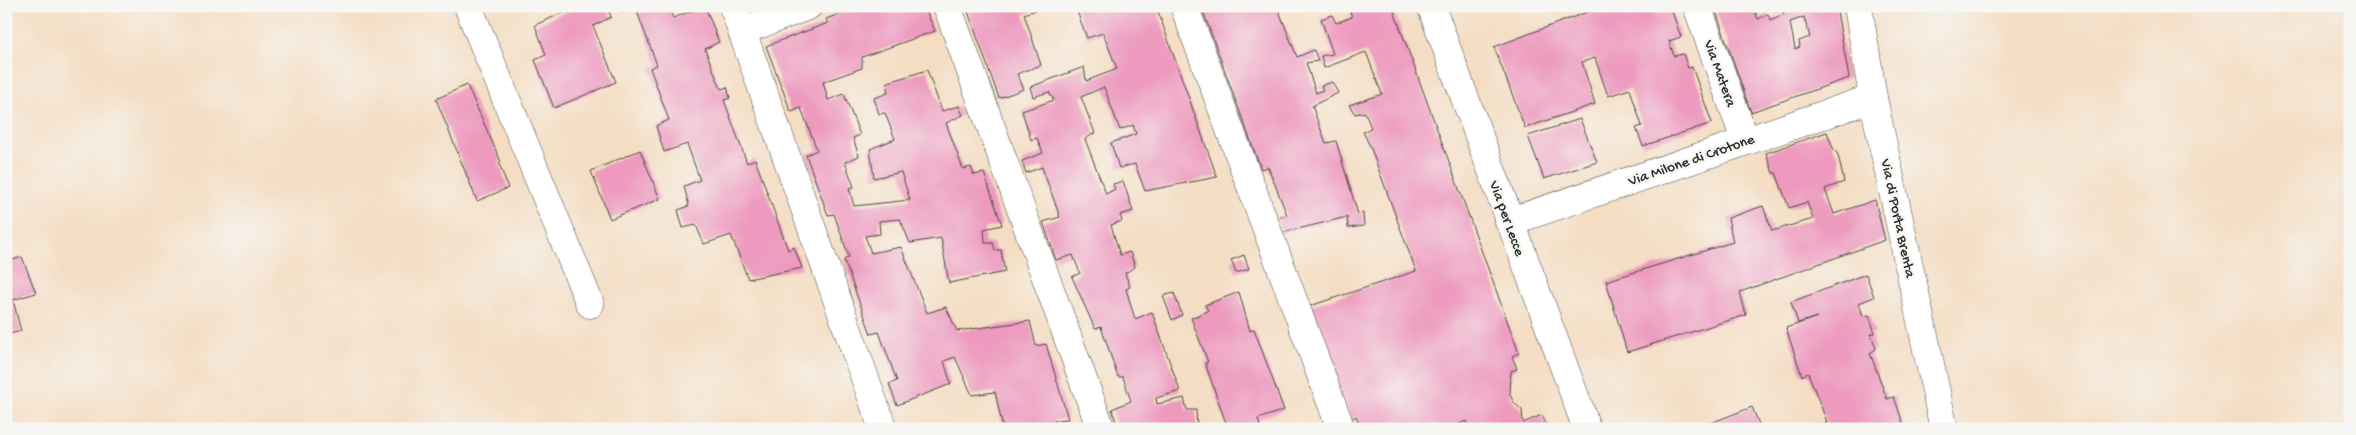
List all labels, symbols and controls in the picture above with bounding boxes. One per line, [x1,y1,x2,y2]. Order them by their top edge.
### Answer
street label: Via Matera [1698,37,1740,110]
street label: Via Milone di Crotone [1625,131,1757,191]
street label: Via di Porta Brenta [1875,157,1919,280]
street label: Via per Lecce [1484,178,1528,259]

